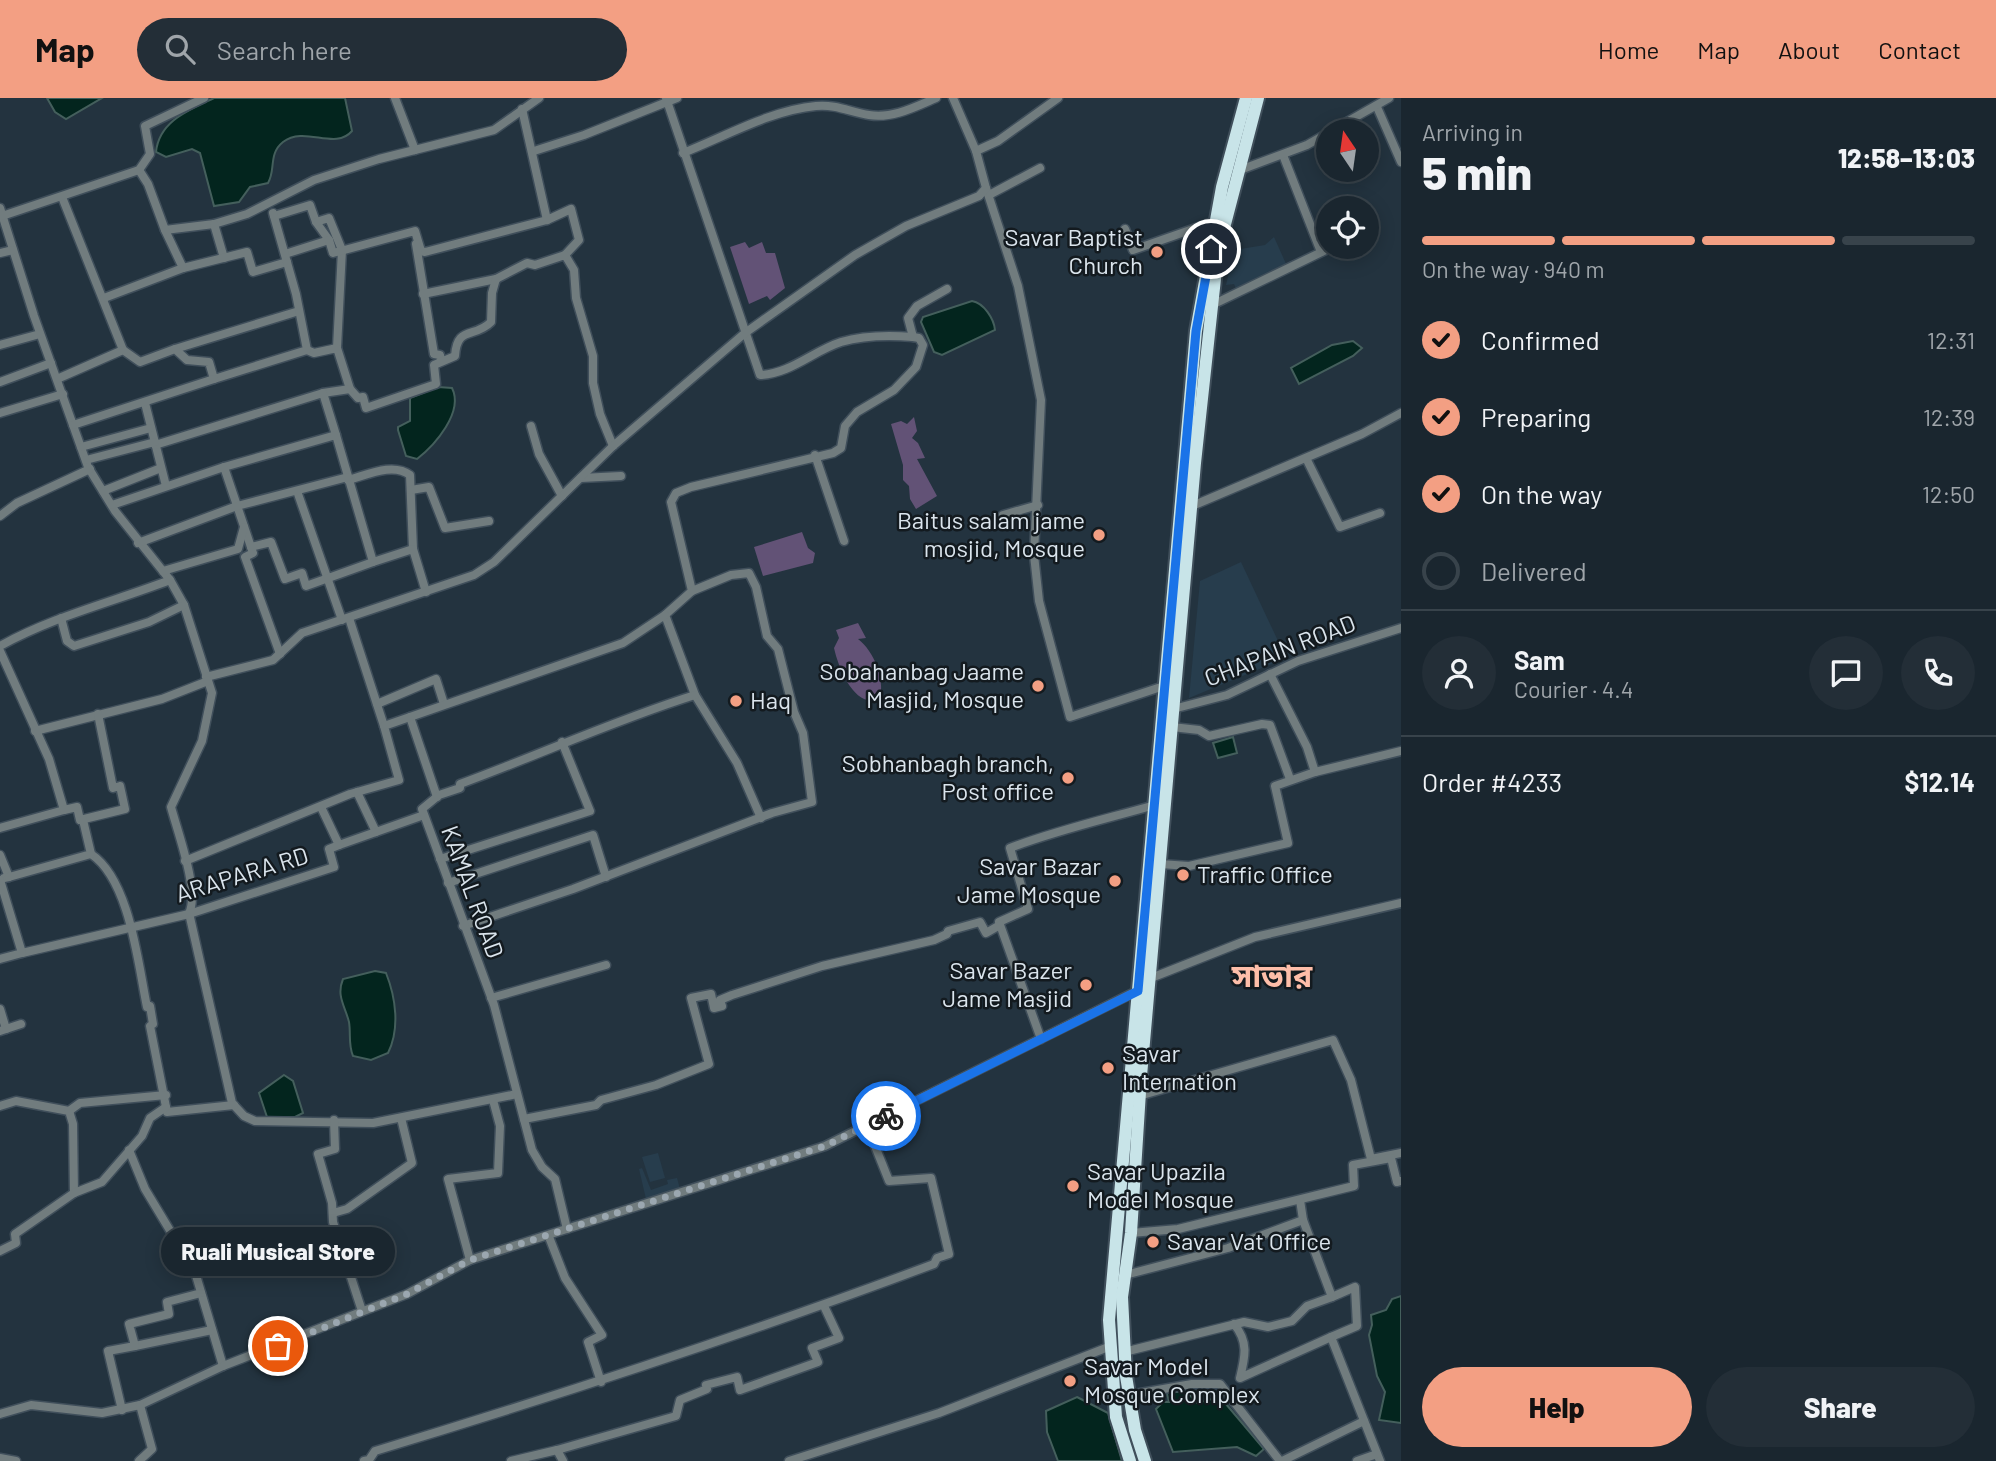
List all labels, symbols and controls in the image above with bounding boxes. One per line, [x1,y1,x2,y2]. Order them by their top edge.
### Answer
search box [137,18,627,81]
text: Map [35,29,95,69]
icon: search [161,30,199,68]
text: Search here [217,34,352,65]
text: Home [1598,35,1659,64]
text: Map [1697,35,1740,64]
text: About [1778,35,1840,64]
text: Contact [1878,35,1961,64]
text: Arriving in [1422,118,1523,146]
north arrow [1316,119,1379,182]
map controls [1316,119,1379,259]
text: 12:58–13:03 [1838,142,1975,173]
text: 5 min [1422,144,1532,199]
button: locate [1316,196,1379,259]
pin [1181,219,1241,279]
place label: Savar Baptist Church [1004,222,1143,279]
icon: home [1192,230,1230,268]
marker: Savar Baptist Church [1149,244,1165,260]
text: On the way · 940 m [1422,255,1605,283]
icon: check [1422,321,1460,359]
text: Confirmed [1481,324,1600,355]
text: 12:31 [1927,326,1975,354]
icon: check [1422,398,1460,436]
text: Preparing [1481,401,1591,432]
text: 12:39 [1923,403,1975,431]
icon: check [1422,475,1460,513]
text: On the way [1481,478,1602,509]
text: 12:50 [1922,480,1975,508]
place label: Baitus salam jame mosjid, Mosque [897,505,1085,562]
marker: Baitus salam jame mosjid, Mosque [1091,527,1107,543]
text: Delivered [1481,555,1587,586]
street label: CHAPAIN ROAD [1200,607,1359,692]
button: person [1422,636,1496,710]
button: chat [1809,636,1883,710]
button: phone [1901,636,1975,710]
text: Sam [1514,644,1565,675]
place label: Sobahanbag Jaame Masjid, Mosque [820,656,1024,713]
text: Courier · 4.4 [1514,675,1633,703]
marker: Sobahanbag Jaame Masjid, Mosque [1030,678,1046,694]
place label: Haq [750,685,791,714]
marker: Haq [728,693,744,709]
place label: Sobhanbagh branch, Post office [842,748,1054,805]
text: Order #4233 [1422,766,1562,797]
text: $12.14 [1904,766,1975,797]
marker: Sobhanbagh branch, Post office [1060,770,1076,786]
street label: KAMAL ROAD [436,821,511,962]
street label: ARAPARA RD [172,840,312,908]
place label: Savar Bazar Jame Mosque [957,851,1101,908]
place label: Traffic Office [1197,859,1333,888]
marker: Traffic Office [1175,867,1191,883]
marker: Savar Bazar Jame Mosque [1107,873,1123,889]
place label: Savar Bazer Jame Masjid [943,955,1072,1012]
district label: সাভার [1231,955,1313,993]
marker: Savar Bazer Jame Masjid [1078,977,1094,993]
place label: Savar Internation [1122,1038,1237,1095]
marker: Savar Internation [1100,1060,1116,1076]
courier [851,1081,921,1151]
icon: bike [867,1097,905,1135]
place label: Savar Upazila Model Mosque [1087,1156,1234,1213]
marker: Savar Upazila Model Mosque [1065,1178,1081,1194]
place label: Savar Vat Office [1167,1226,1331,1255]
callout: Ruali Musical Store [161,1227,395,1276]
marker: Savar Vat Office [1145,1234,1161,1250]
text: Ruali Musical Store [181,1237,375,1265]
pin [248,1316,308,1376]
icon: bag [259,1327,297,1365]
place label: Savar Model Mosque Complex [1084,1351,1260,1408]
button: Help [1422,1367,1692,1447]
button: Share [1706,1367,1975,1447]
marker: Savar Model Mosque Complex [1062,1373,1078,1389]

